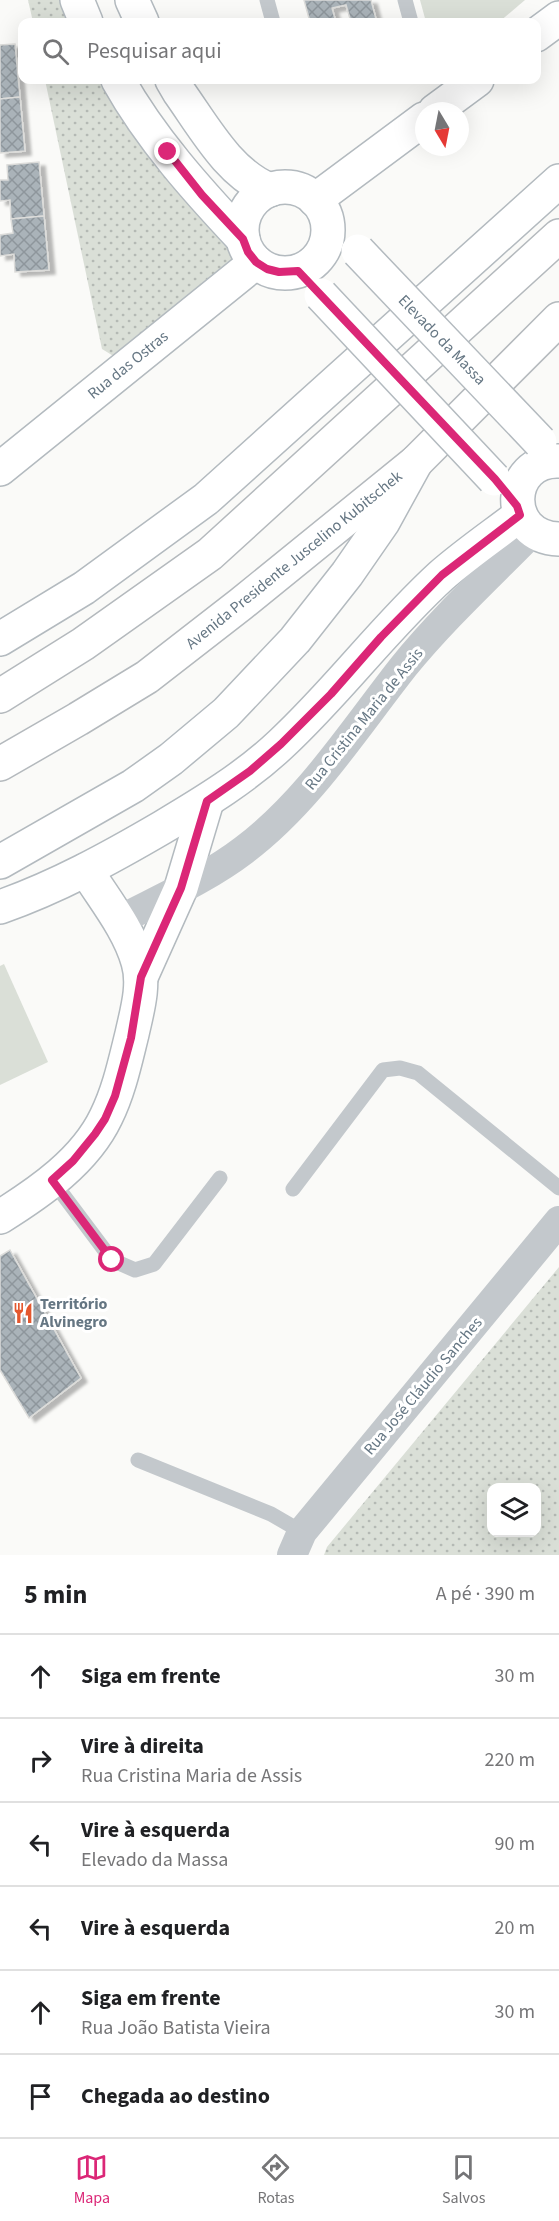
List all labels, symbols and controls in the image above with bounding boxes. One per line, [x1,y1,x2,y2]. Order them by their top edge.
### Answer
search box [18,18,541,84]
icon: search [39,35,72,68]
text: Pesquisar aqui [87,35,222,67]
north arrow [415,102,469,156]
route end [154,138,180,164]
street label: Elevado da Massa [393,290,491,390]
street label: Rua das Ostras [83,325,173,404]
street label: Avenida Presidente Juscelino Kubitschek [181,466,407,654]
street label: Rua Cristina Maria de Assis [300,643,428,795]
route start [98,1246,124,1272]
place label: Território Alvinegro [39,1293,108,1333]
restaurant icon: Território Alvinegro [11,1301,35,1325]
street label: Rua José Cláudio Sanches [359,1312,488,1460]
map controls [487,1483,541,1537]
button: layers [487,1483,541,1537]
text: 5 min [24,1576,87,1613]
text: A pé · 390 m [436,1580,535,1608]
icon: ahead [24,1660,57,1693]
text: Siga em frente [81,1660,221,1692]
text: 30 m [495,1662,535,1690]
text: Vire à direita [81,1730,204,1762]
icon: right [24,1744,57,1777]
text: 220 m [485,1746,535,1774]
text: Rua Cristina Maria de Assis [81,1762,302,1790]
text: Vire à esquerda [81,1814,230,1846]
icon: left [24,1828,57,1861]
text: 90 m [495,1830,535,1858]
text: Elevado da Massa [81,1846,228,1874]
icon: left [24,1912,57,1945]
text: Vire à esquerda [81,1912,230,1944]
text: 20 m [495,1914,535,1942]
text: Siga em frente [81,1982,221,2014]
icon: ahead [24,1996,57,2029]
text: 30 m [495,1998,535,2026]
text: Rua João Batista Vieira [81,2014,271,2042]
icon: arrive [24,2080,57,2113]
text: Chegada ao destino [81,2080,270,2112]
tab: Mapa [74,2151,110,2209]
tab: Rotas [257,2151,295,2209]
tab: Salvos [442,2151,485,2209]

